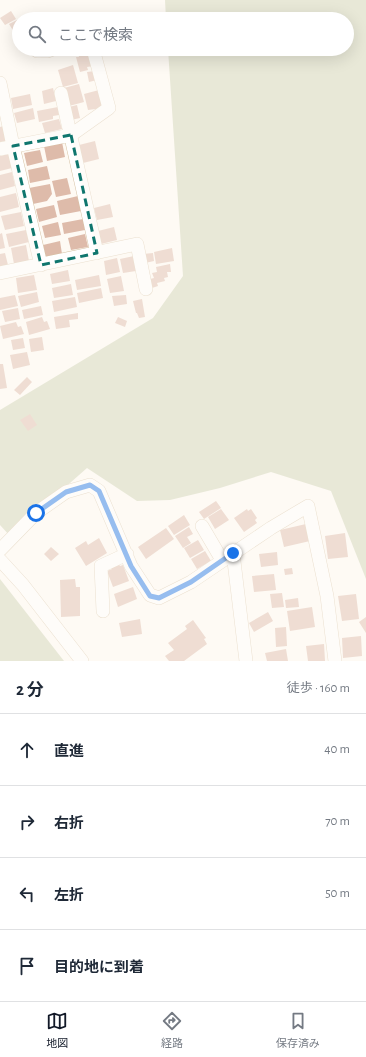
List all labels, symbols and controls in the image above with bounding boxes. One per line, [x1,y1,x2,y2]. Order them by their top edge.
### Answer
search box [12,12,354,56]
icon: search [26,23,48,45]
text: ここで検索 [58,28,133,43]
route start [27,504,45,522]
route end [224,544,242,562]
text: 2 分 [16,681,44,698]
text: 徒歩 · 160 m [287,682,350,695]
icon: ahead [16,739,38,761]
text: 40 m [324,743,350,756]
text: 直進 [54,744,84,759]
icon: right [16,811,38,833]
text: 70 m [325,815,350,828]
text: 右折 [54,816,84,831]
icon: left [16,883,38,905]
text: 50 m [325,887,350,900]
text: 左折 [54,888,84,903]
icon: arrive [16,955,38,977]
text: 目的地に到着 [54,960,144,975]
tab: 地図 [46,1010,68,1050]
tab: 経路 [161,1010,183,1050]
tab: 保存済み [276,1010,320,1050]

